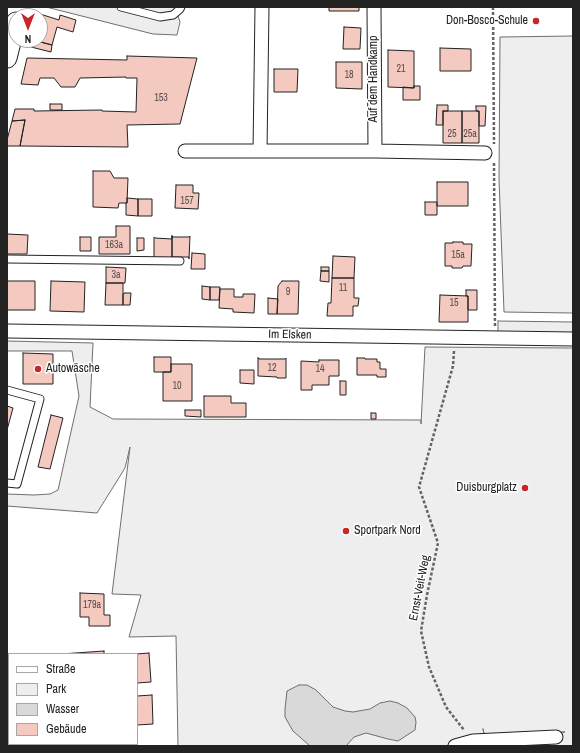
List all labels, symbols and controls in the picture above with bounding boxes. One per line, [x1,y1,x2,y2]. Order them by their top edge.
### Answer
north arrow [8,8,48,48]
place label: Don-Bosco-Schule [446,14,528,28]
marker: Don-Bosco-Schule [531,16,541,26]
text: N [25,32,31,46]
street label: Auf dem Handkamp [367,36,381,122]
house number: 21 [396,63,406,75]
house number: 18 [344,69,354,81]
house number: 153 [154,92,168,104]
house number: 25 [447,128,457,140]
house number: 25a [463,128,477,140]
house number: 157 [180,195,194,207]
house number: 163a [105,239,123,251]
house number: 15a [451,249,465,261]
house number: 3a [111,269,121,281]
house number: 11 [339,282,347,294]
house number: 9 [286,286,290,298]
house number: 15 [449,297,459,309]
street label: Im Elsken [268,327,312,343]
place label: Autowäsche [46,362,100,376]
house number: 12 [267,362,277,374]
house number: 14 [315,363,325,375]
marker: Autowäsche [33,364,43,374]
house number: 10 [172,380,182,392]
place label: Duisburgplatz [456,481,517,495]
marker: Duisburgplatz [520,483,530,493]
place label: Sportpark Nord [354,524,421,538]
marker: Sportpark Nord [341,526,351,536]
street label: Ernst-Veit-Weg [407,554,433,622]
house number: 179a [83,599,101,611]
legend [8,653,138,745]
text: Straße [46,661,76,677]
text: Park [46,681,66,697]
text: Wasser [46,701,79,717]
text: Gebäude [46,721,87,737]

